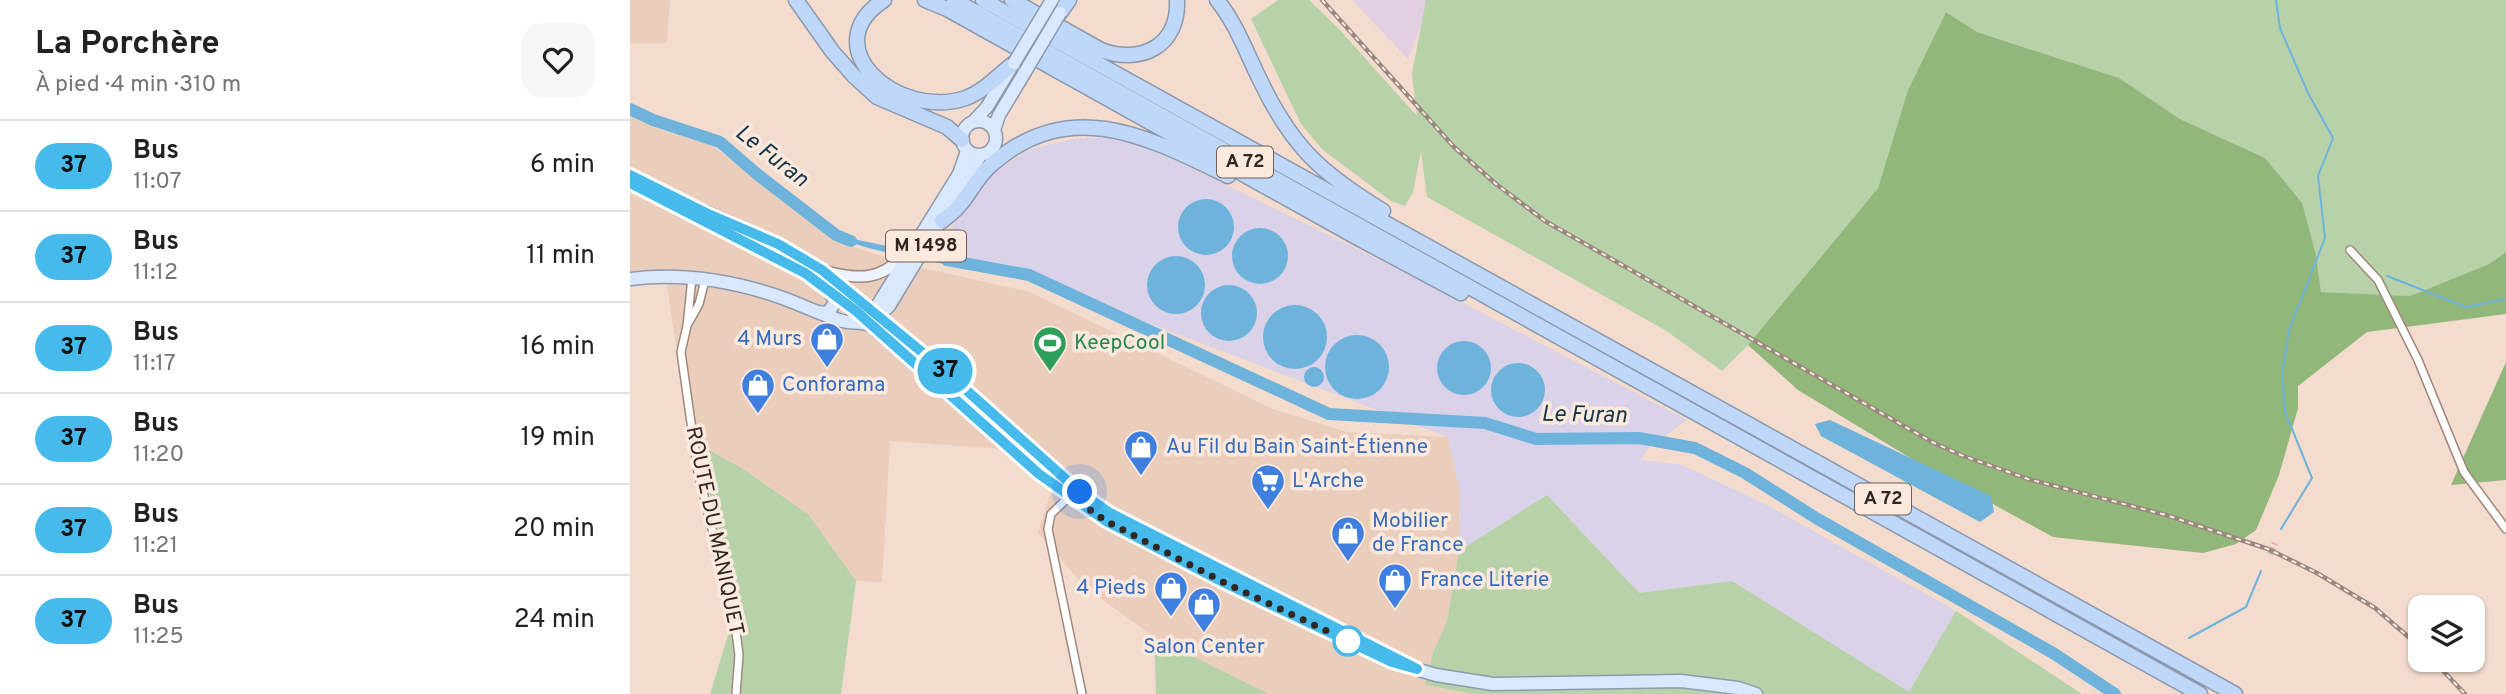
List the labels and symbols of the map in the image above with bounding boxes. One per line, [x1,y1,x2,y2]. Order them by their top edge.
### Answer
water label: Le Furan [728,119,814,195]
road number: A 72 [1217,146,1273,178]
road number: M 1498 [886,230,966,262]
shop icon: 4 Murs [808,320,846,369]
sports icon: KeepCool [1031,324,1069,373]
place label: 4 Murs [737,326,802,353]
place label: KeepCool [1074,330,1165,357]
line badge: 37 [914,348,976,394]
shop icon: Conforama [739,366,777,415]
place label: Conforama [782,372,885,399]
water label: Le Furan [1541,401,1628,431]
street label: ROUTE DU MANIQUET [679,424,749,638]
shop icon: Au Fil du Bain Saint-Étienne [1122,428,1160,477]
place label: Au Fil du Bain Saint-Étienne [1166,433,1428,461]
supermarket icon: L'Arche [1249,462,1287,511]
place label: L'Arche [1292,468,1364,495]
your location [1062,474,1097,509]
road number: A 72 [1855,484,1911,514]
place label: Mobilier de France [1372,508,1463,559]
shop icon: Mobilier de France [1329,514,1367,563]
shop icon: France Literie [1376,561,1414,610]
place label: France Literie [1420,567,1549,594]
shop icon: 4 Pieds [1152,569,1190,618]
place label: 4 Pieds [1076,575,1146,602]
shop icon: Salon Center [1185,585,1223,634]
unlabelled marker [1333,626,1363,656]
place label: Salon Center [1143,634,1265,661]

